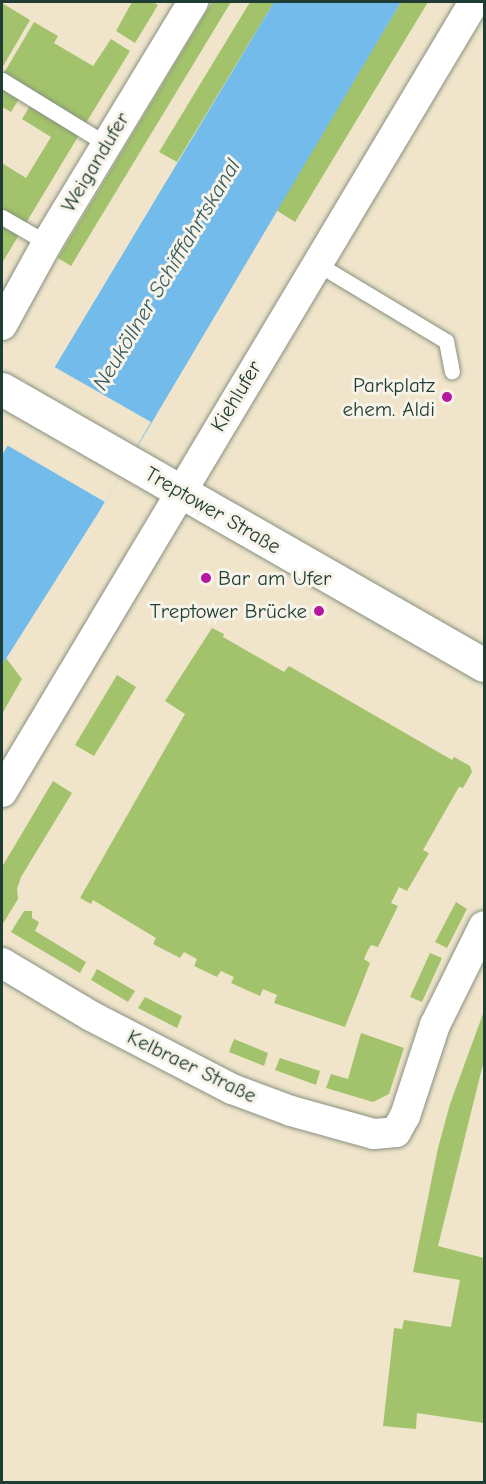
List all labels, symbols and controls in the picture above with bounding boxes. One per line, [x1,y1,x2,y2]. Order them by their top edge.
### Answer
street label: Weigandufer [55,108,135,216]
water label: Neuköllner Schifffahrtskanal [88,155,246,395]
street label: Kiehlufer [205,356,267,436]
place label: Parkplatz ehem. Aldi [342,372,435,422]
marker: Parkplatz ehem. Aldi [440,390,454,404]
street label: Treptower Straße [141,461,285,559]
place label: Bar am Ufer [218,565,331,591]
marker: Bar am Ufer [199,571,213,585]
place label: Treptower Brücke [150,598,307,624]
marker: Treptower Brücke [312,604,326,618]
street label: Kelbraer Straße [123,1024,261,1108]

